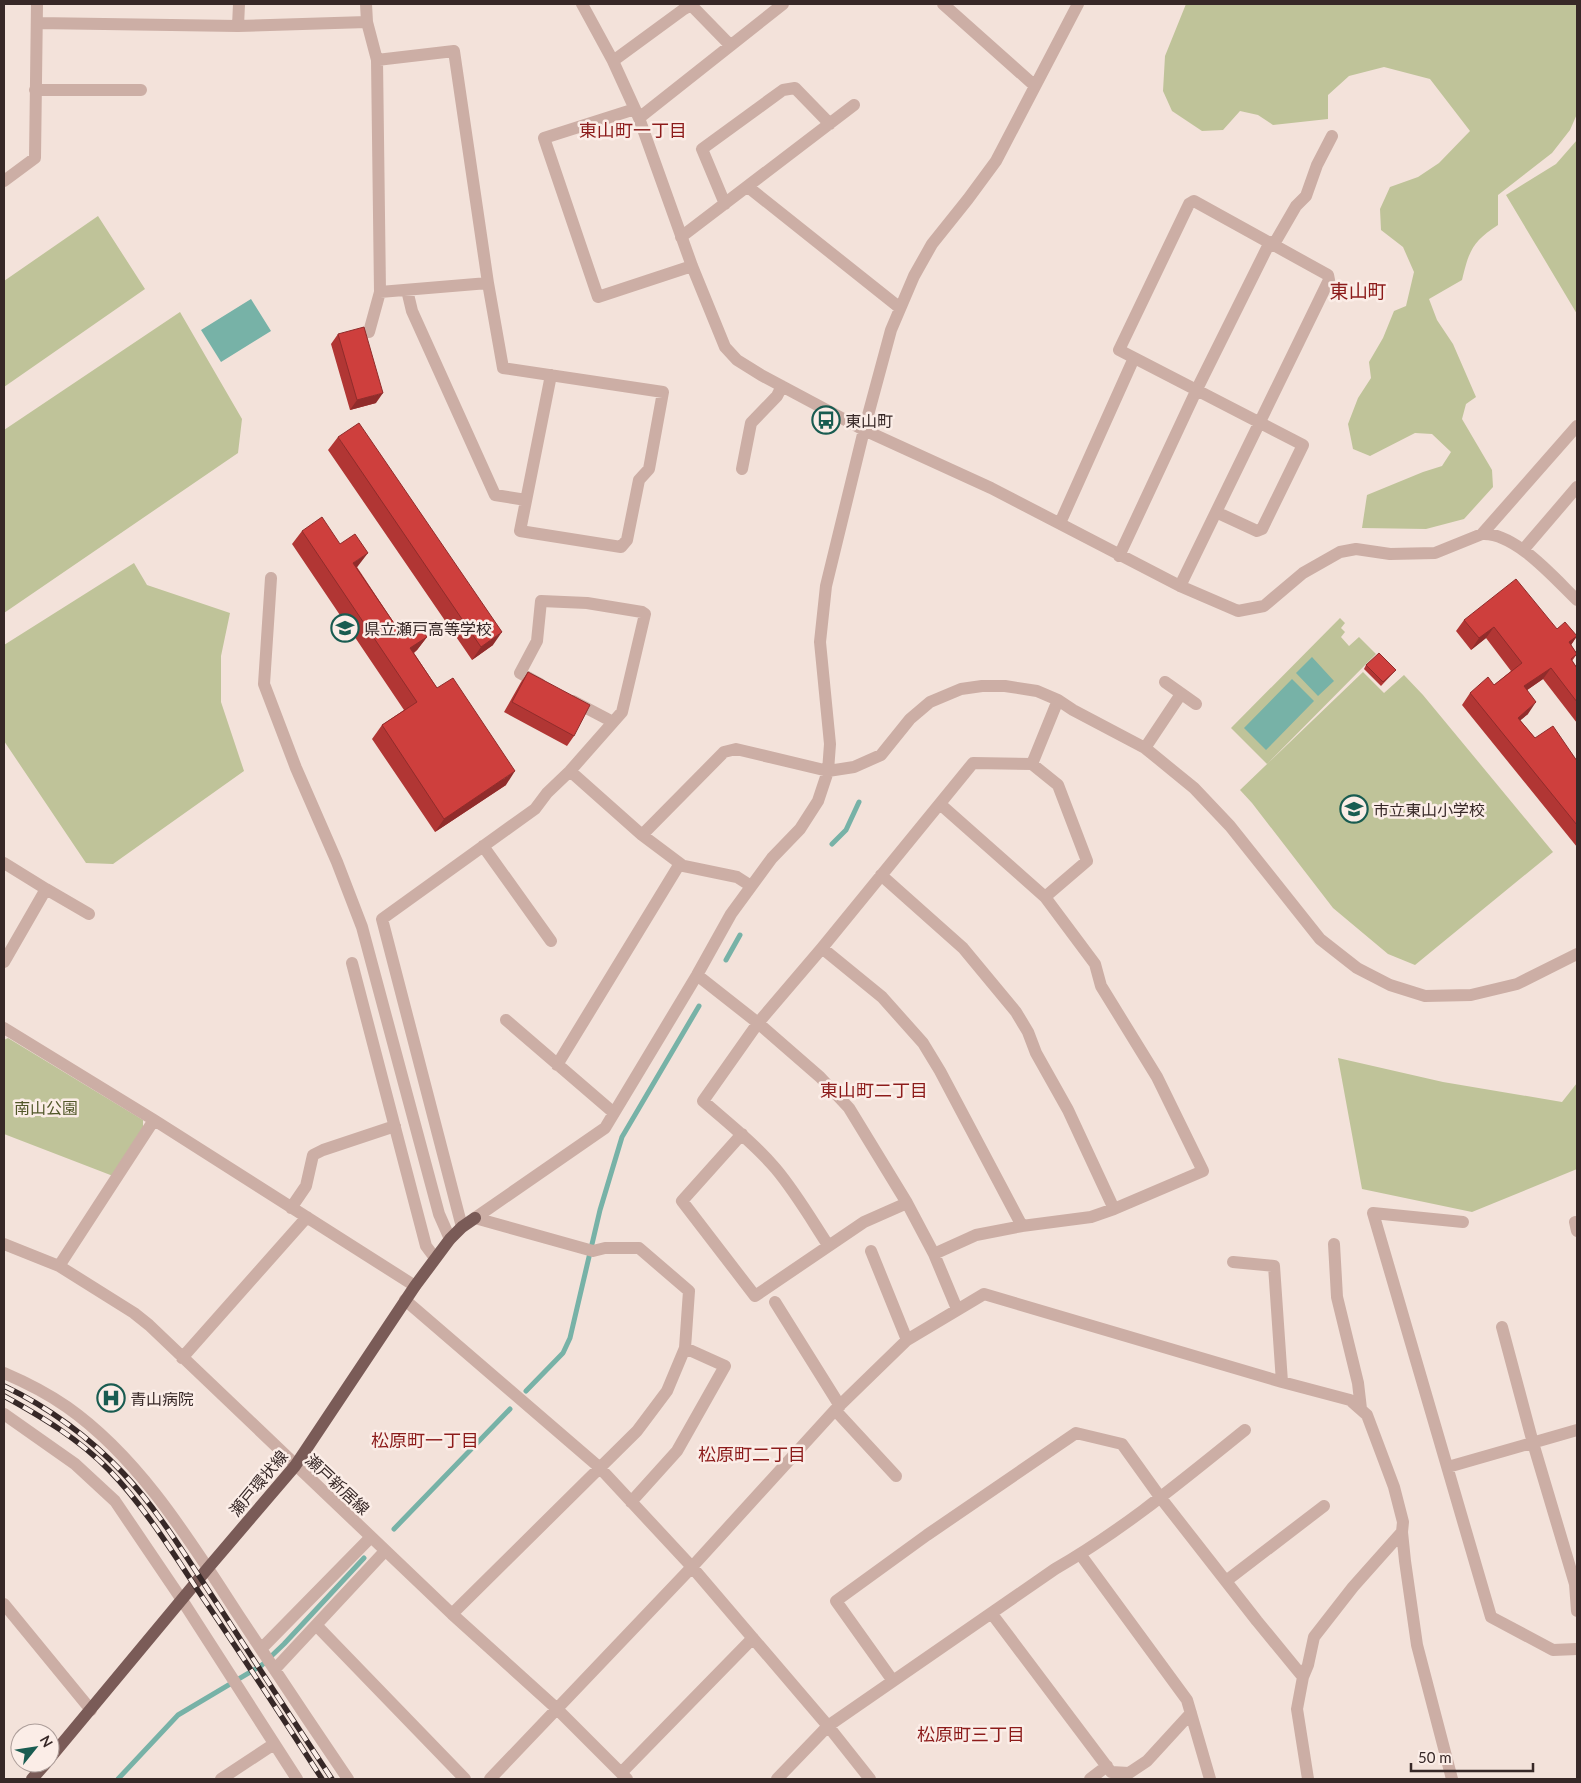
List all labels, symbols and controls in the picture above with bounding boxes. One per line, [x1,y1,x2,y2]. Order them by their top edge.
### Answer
district label: 東山町一丁目 [579,119,687,141]
district label: 東山町 [1329,279,1387,302]
bus stop icon: 東山町 [811,405,841,435]
place label: 東山町 [845,411,893,430]
school or university icon: 県立瀬戸高等学校 [330,613,360,643]
place label: 県立瀬戸高等学校 [364,619,492,638]
school or university icon: 市立東山小学校 [1339,794,1369,824]
place label: 市立東山小学校 [1373,800,1485,819]
district label: 東山町二丁目 [820,1079,928,1101]
park label: 南山公園 [14,1098,78,1117]
hospital icon: 青山病院 [96,1383,126,1413]
place label: 青山病院 [130,1389,194,1408]
district label: 松原町一丁目 [371,1429,479,1451]
district label: 松原町二丁目 [698,1443,806,1465]
street label: 瀬戸環状線 [225,1446,291,1520]
street label: 瀬戸新居線 [302,1450,374,1518]
north arrow [10,1723,60,1773]
district label: 松原町三丁目 [917,1723,1025,1745]
text: N [37,1732,57,1750]
scale bar [1411,1740,1534,1772]
text: 50 m [1418,1748,1452,1766]

